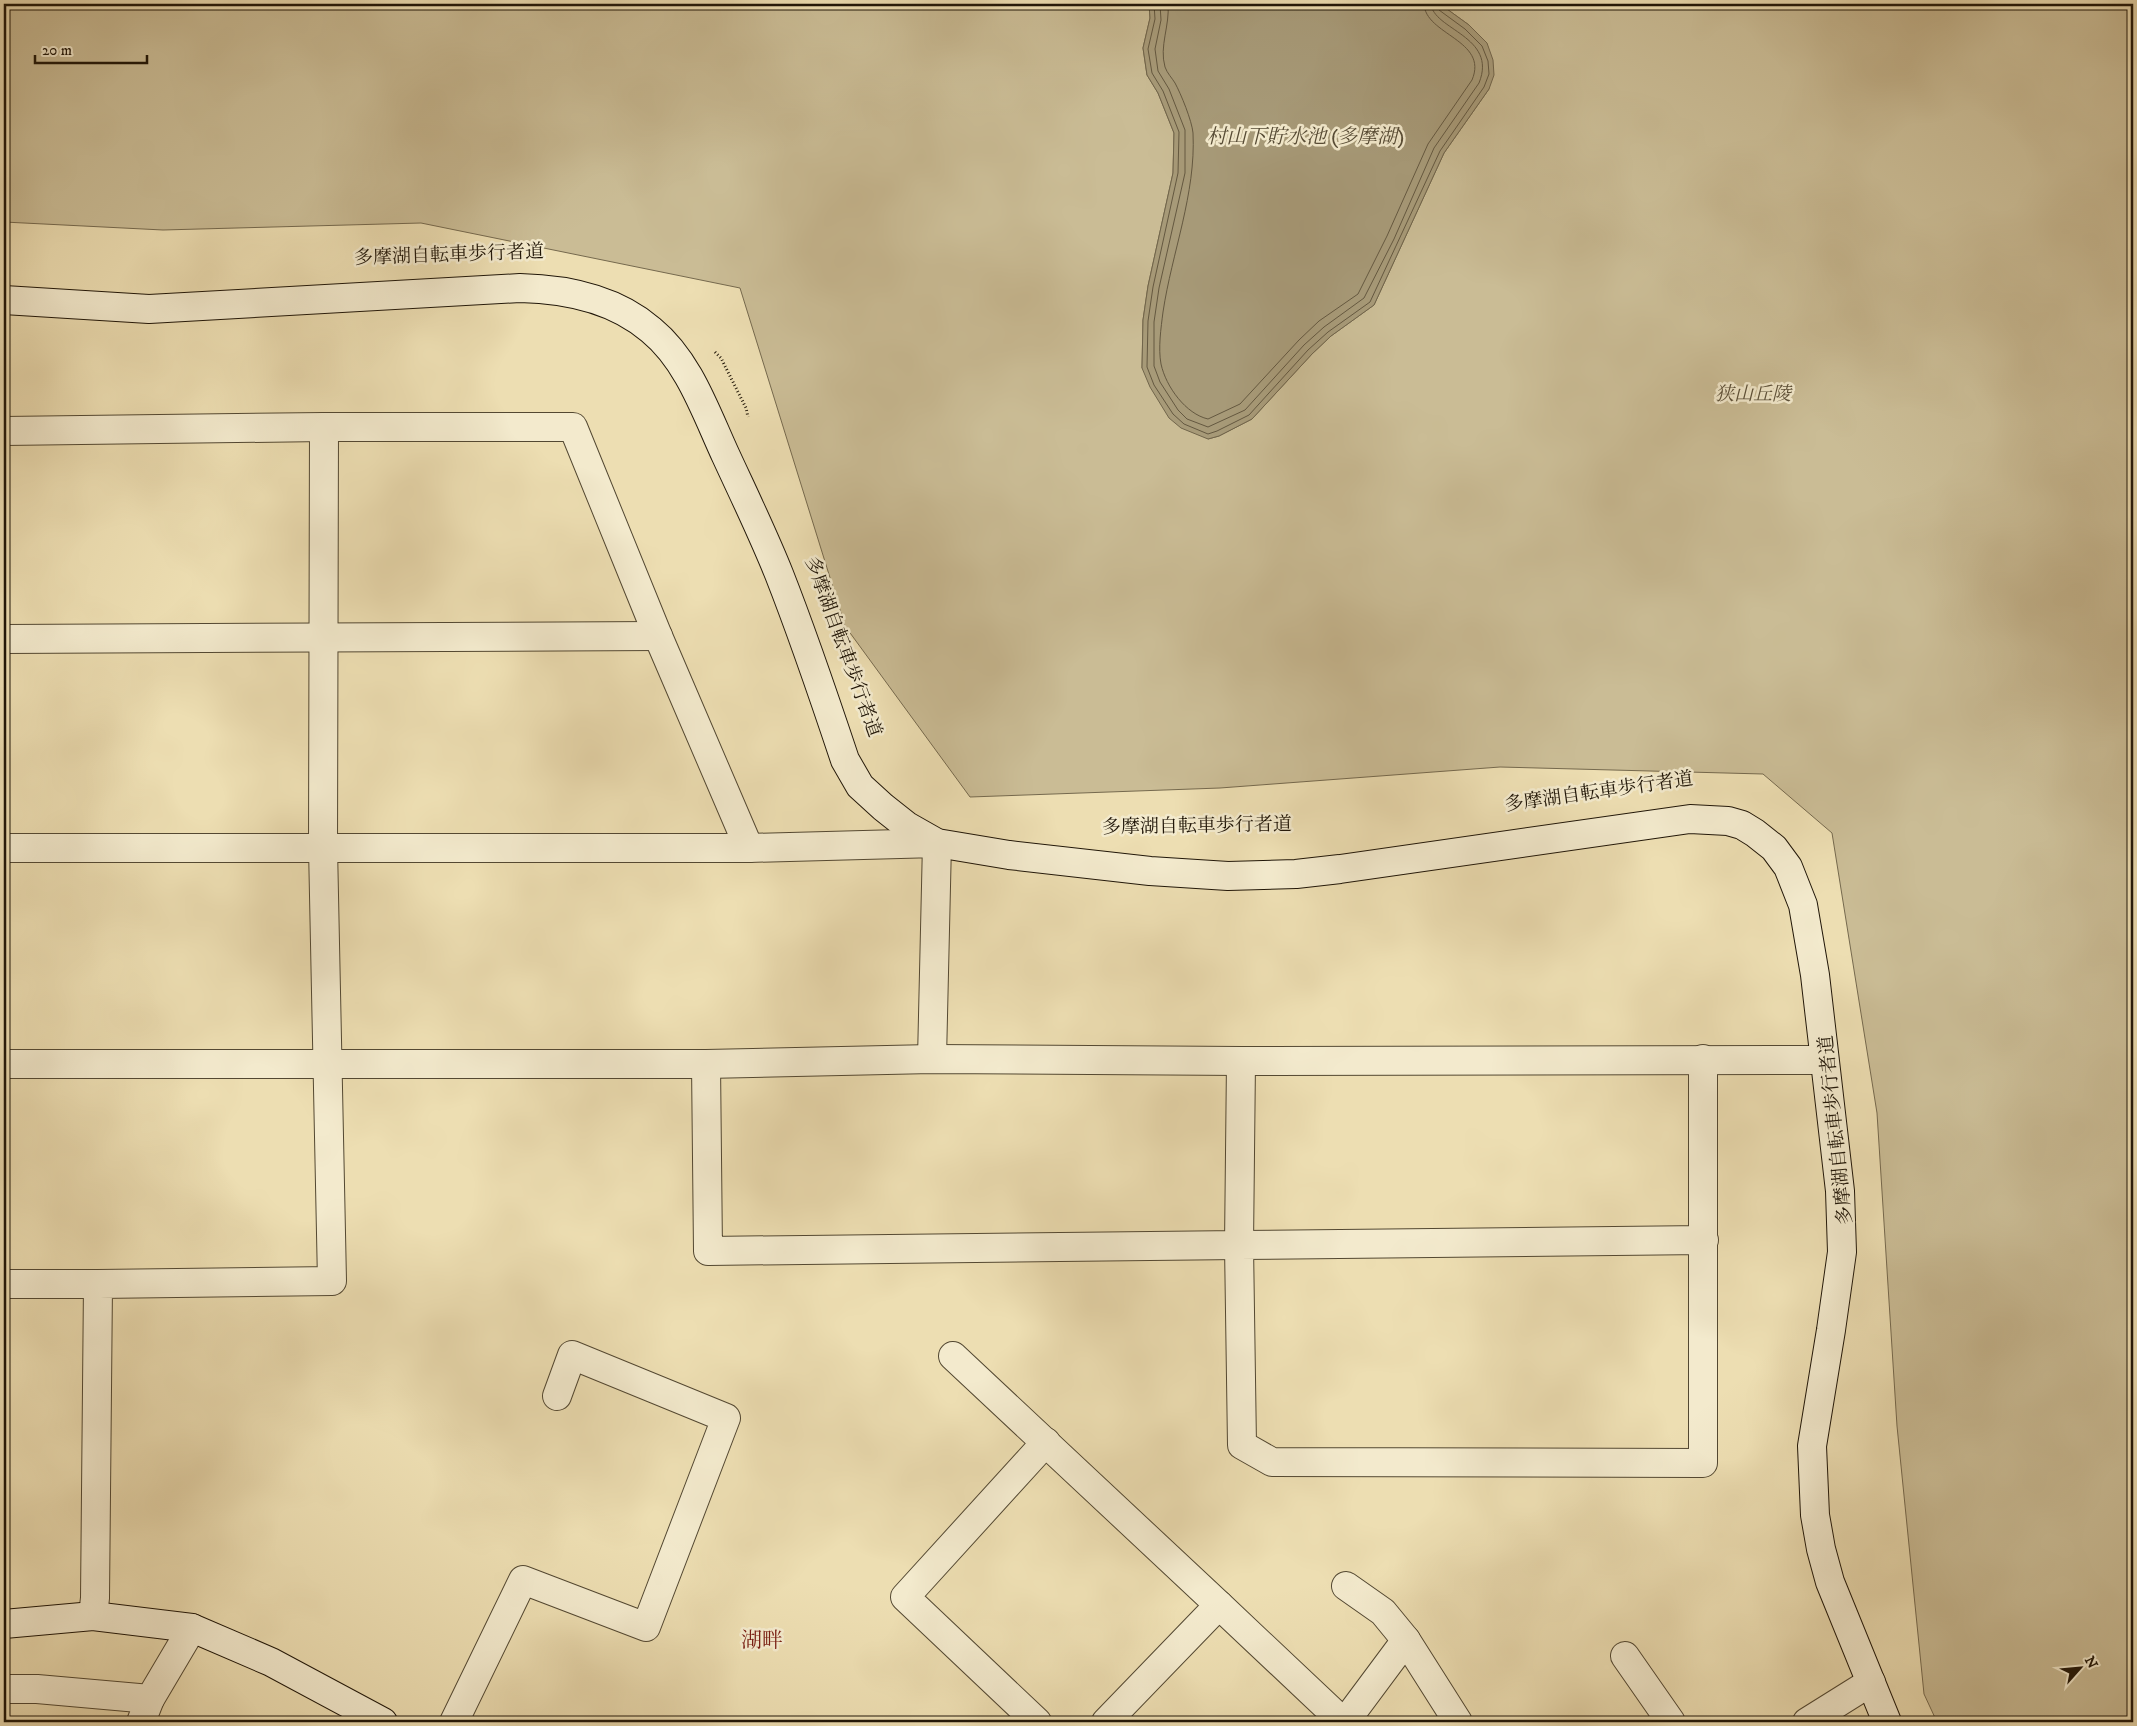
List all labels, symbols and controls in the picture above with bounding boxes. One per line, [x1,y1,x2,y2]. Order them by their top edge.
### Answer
scale bar [35,32,148,64]
text: 20 m [42,41,72,60]
water label: 村山下貯水池 (多摩湖) [1206,125,1404,150]
street label: 多摩湖自転車歩行者道 [354,240,544,270]
park label: 狭山丘陵 [1715,383,1793,406]
street label: 多摩湖自転車歩行者道 [800,554,886,740]
street label: 多摩湖自転車歩行者道 [1503,767,1695,817]
street label: 多摩湖自転車歩行者道 [1102,813,1292,839]
street label: 多摩湖自転車歩行者道 [1815,1034,1857,1226]
district label: 湖畔 [741,1628,783,1654]
north arrow [2054,1644,2104,1694]
text: N [2080,1653,2102,1672]

